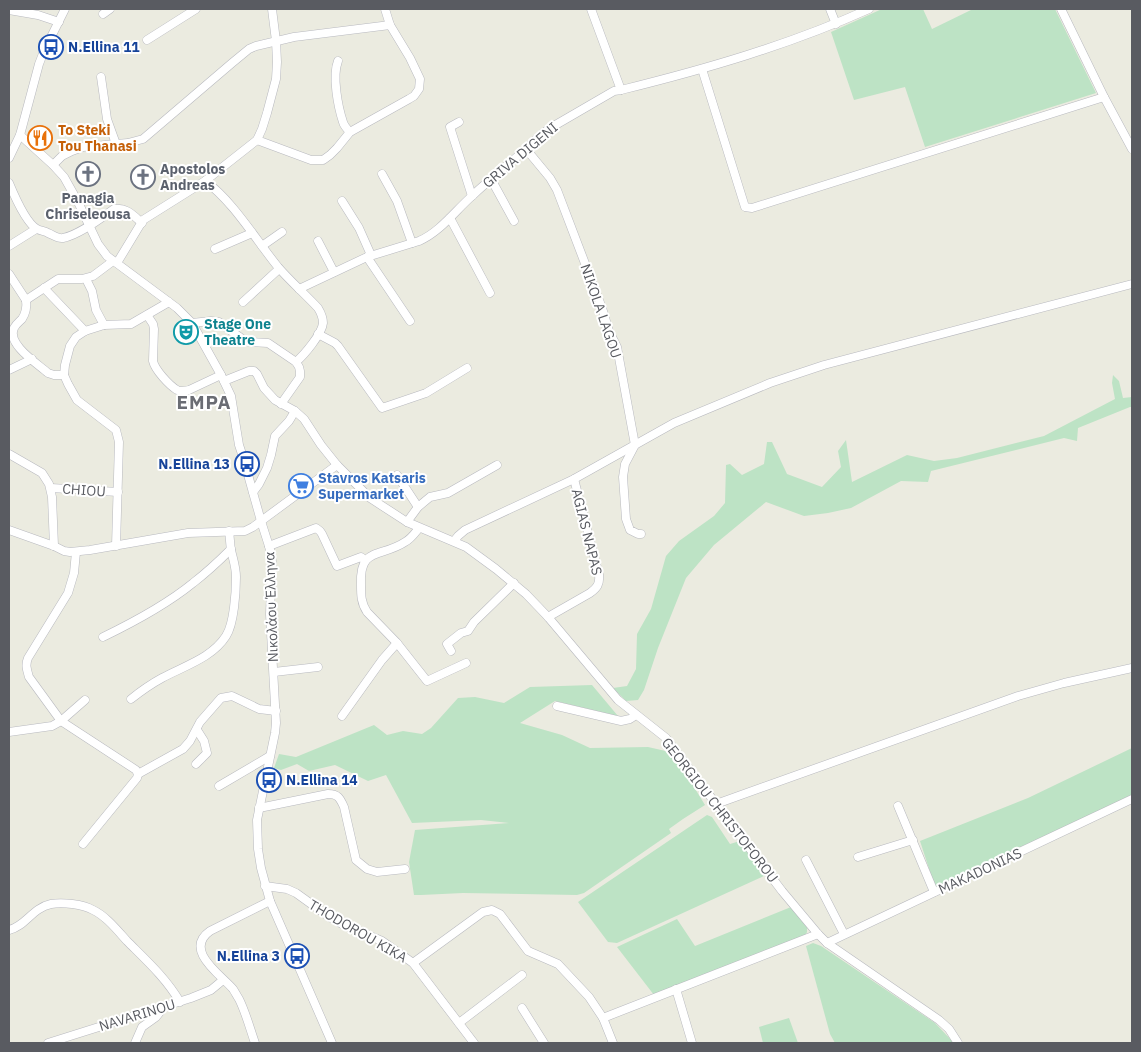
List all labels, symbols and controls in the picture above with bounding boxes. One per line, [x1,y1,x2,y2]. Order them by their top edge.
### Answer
bus stop icon: N.Ellina 11 [38,34,64,60]
place label: N.Ellina 11 [68,38,140,56]
street label: GRIVA DIGENI [479,118,561,192]
place label: To Steki Tou Thanasi [58,121,137,155]
restaurant icon: To Steki Tou Thanasi [27,125,53,151]
place label: Apostolos Andreas [160,160,225,194]
church icon: Panagia Chriseleousa [75,161,101,187]
church icon: Apostolos Andreas [130,164,156,190]
place label: Panagia Chriseleousa [45,189,131,223]
street label: NIKOLA LAGOU [576,261,626,361]
place label: Stage One Theatre [204,315,271,349]
theatre icon: Stage One Theatre [173,319,199,345]
district label: EMPA [176,390,232,414]
bus stop icon: N.Ellina 13 [234,451,260,477]
place label: N.Ellina 13 [158,455,230,473]
place label: Stavros Katsaris Supermarket [318,469,426,503]
supermarket icon: Stavros Katsaris Supermarket [288,473,314,499]
street label: CHIOU [62,480,106,500]
street label: AGIAS NAPAS [568,487,606,577]
street label: Νικολάου Έλληνα [260,551,282,663]
street label: GEORGIOU CHRISTOFOROU [658,734,782,886]
bus stop icon: N.Ellina 14 [256,767,282,793]
place label: N.Ellina 14 [286,771,358,789]
street label: MAKADONIAS [935,844,1025,898]
street label: THODOROU KIKA [305,895,411,967]
bus stop icon: N.Ellina 3 [284,943,310,969]
place label: N.Ellina 3 [217,947,280,965]
street label: NAVARINOU [97,995,177,1035]

